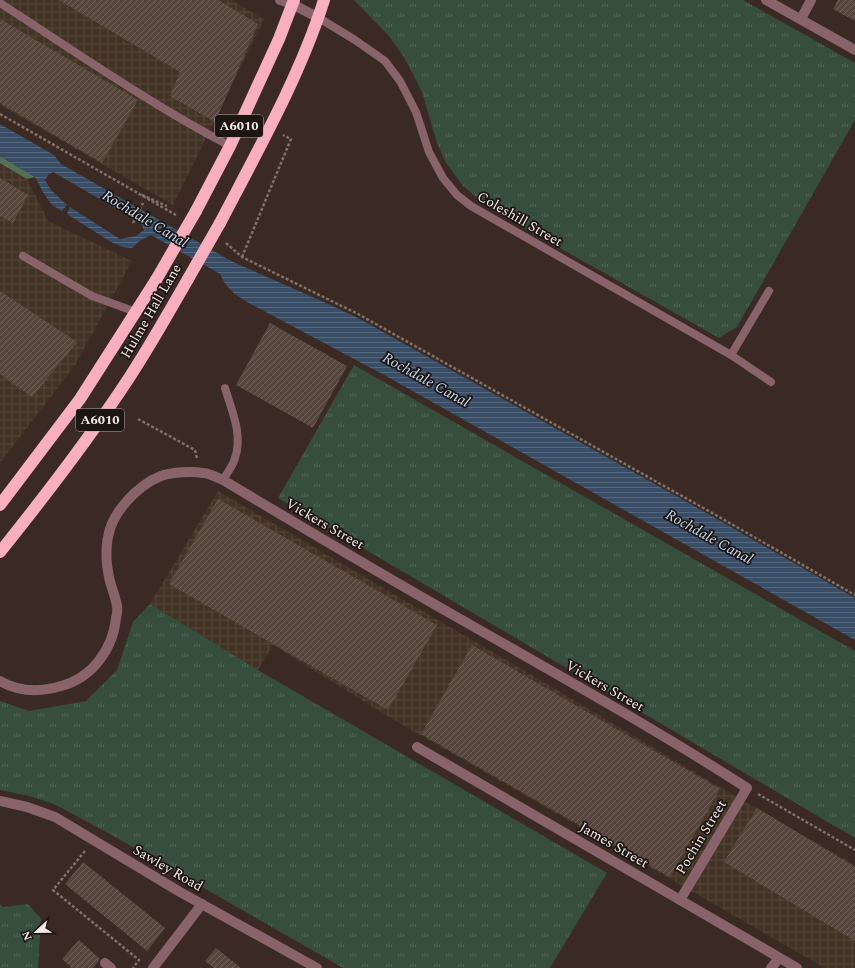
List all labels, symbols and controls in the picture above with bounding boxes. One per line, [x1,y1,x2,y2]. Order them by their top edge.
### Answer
road number: A6010 [215,115,263,137]
water label: Rochdale Canal [98,184,193,254]
street label: Coleshill Street [473,186,567,252]
street label: Hulme Hall Lane [115,260,187,362]
water label: Rochdale Canal [378,346,474,414]
road number: A6010 [76,409,124,431]
street label: Vickers Street [282,493,368,555]
water label: Rochdale Canal [661,503,757,571]
street label: Vickers Street [562,655,648,717]
street label: Pochin Street [670,796,732,878]
street label: James Street [575,817,653,873]
street label: Sawley Road [129,839,207,897]
north arrow [16,912,56,952]
text: N [18,928,37,943]

